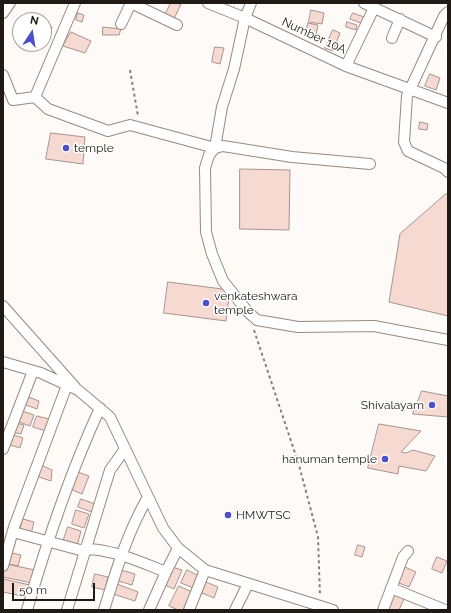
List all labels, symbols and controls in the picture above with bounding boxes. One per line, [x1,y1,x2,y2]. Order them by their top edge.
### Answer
north arrow [12,12,52,52]
text: N [29,14,40,28]
street label: Number 10A [279,15,349,57]
place label: temple [74,141,114,155]
marker: temple [61,143,71,153]
place label: venkateshwara temple [214,289,298,317]
marker: venkateshwara temple [201,298,211,308]
place label: Shivalayam [361,398,424,412]
marker: Shivalayam [427,400,437,410]
place label: hanuman temple [282,452,377,466]
marker: hanuman temple [380,454,390,464]
place label: HMWTSC [236,508,291,522]
marker: HMWTSC [223,510,233,520]
scale bar [14,575,97,601]
text: 50 m [19,583,47,597]

